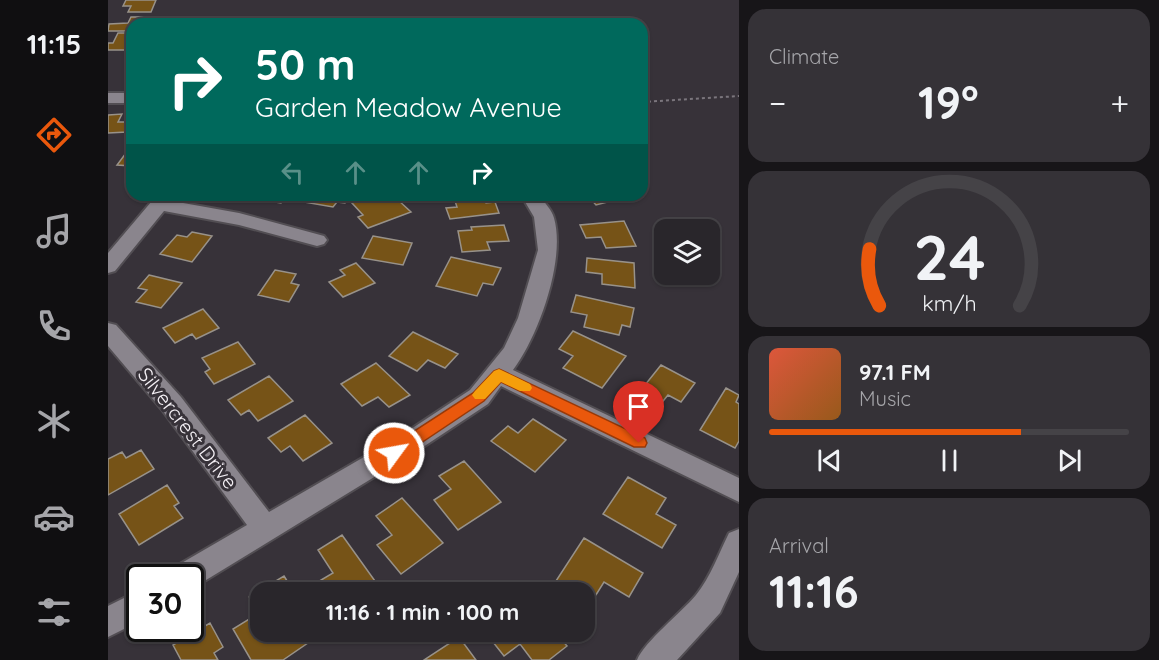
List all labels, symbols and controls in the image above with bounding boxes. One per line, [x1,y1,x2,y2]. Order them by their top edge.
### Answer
text: 11:15 [27,27,81,61]
text: 50 m [255,38,355,91]
icon: right [156,42,234,120]
text: Climate [769,44,839,69]
text: 19° [918,74,979,130]
text: − [769,82,786,123]
text: + [1110,82,1129,123]
text: Garden Meadow Avenue [255,90,562,124]
icon: directions [33,114,75,156]
icon: left [276,156,309,189]
icon: ahead [339,156,372,189]
icon: ahead [402,156,435,189]
icon: right [465,156,498,189]
icon: music [33,210,75,252]
text: 24 [913,218,985,296]
map controls [654,219,720,285]
button: layers [654,219,720,285]
text: km/h [922,290,976,316]
icon: phone [33,305,75,347]
text: 97.1 FM [859,358,931,386]
street label: Silvercrest Drive [133,362,243,494]
pin [613,381,664,443]
text: Music [859,386,911,411]
icon: arrive [622,390,655,423]
icon: climate [33,400,75,442]
position arrow [362,421,426,485]
icon: previous [813,444,846,477]
icon: pause [933,444,966,477]
icon: next [1053,444,1086,477]
icon: car [33,496,75,538]
text: Arrival [769,533,829,558]
text: 11:16 [769,563,859,619]
speed limit sign: 30 [126,564,204,642]
icon: filters [33,591,75,633]
text: 11:16 · 1 min · 100 m [326,598,519,626]

